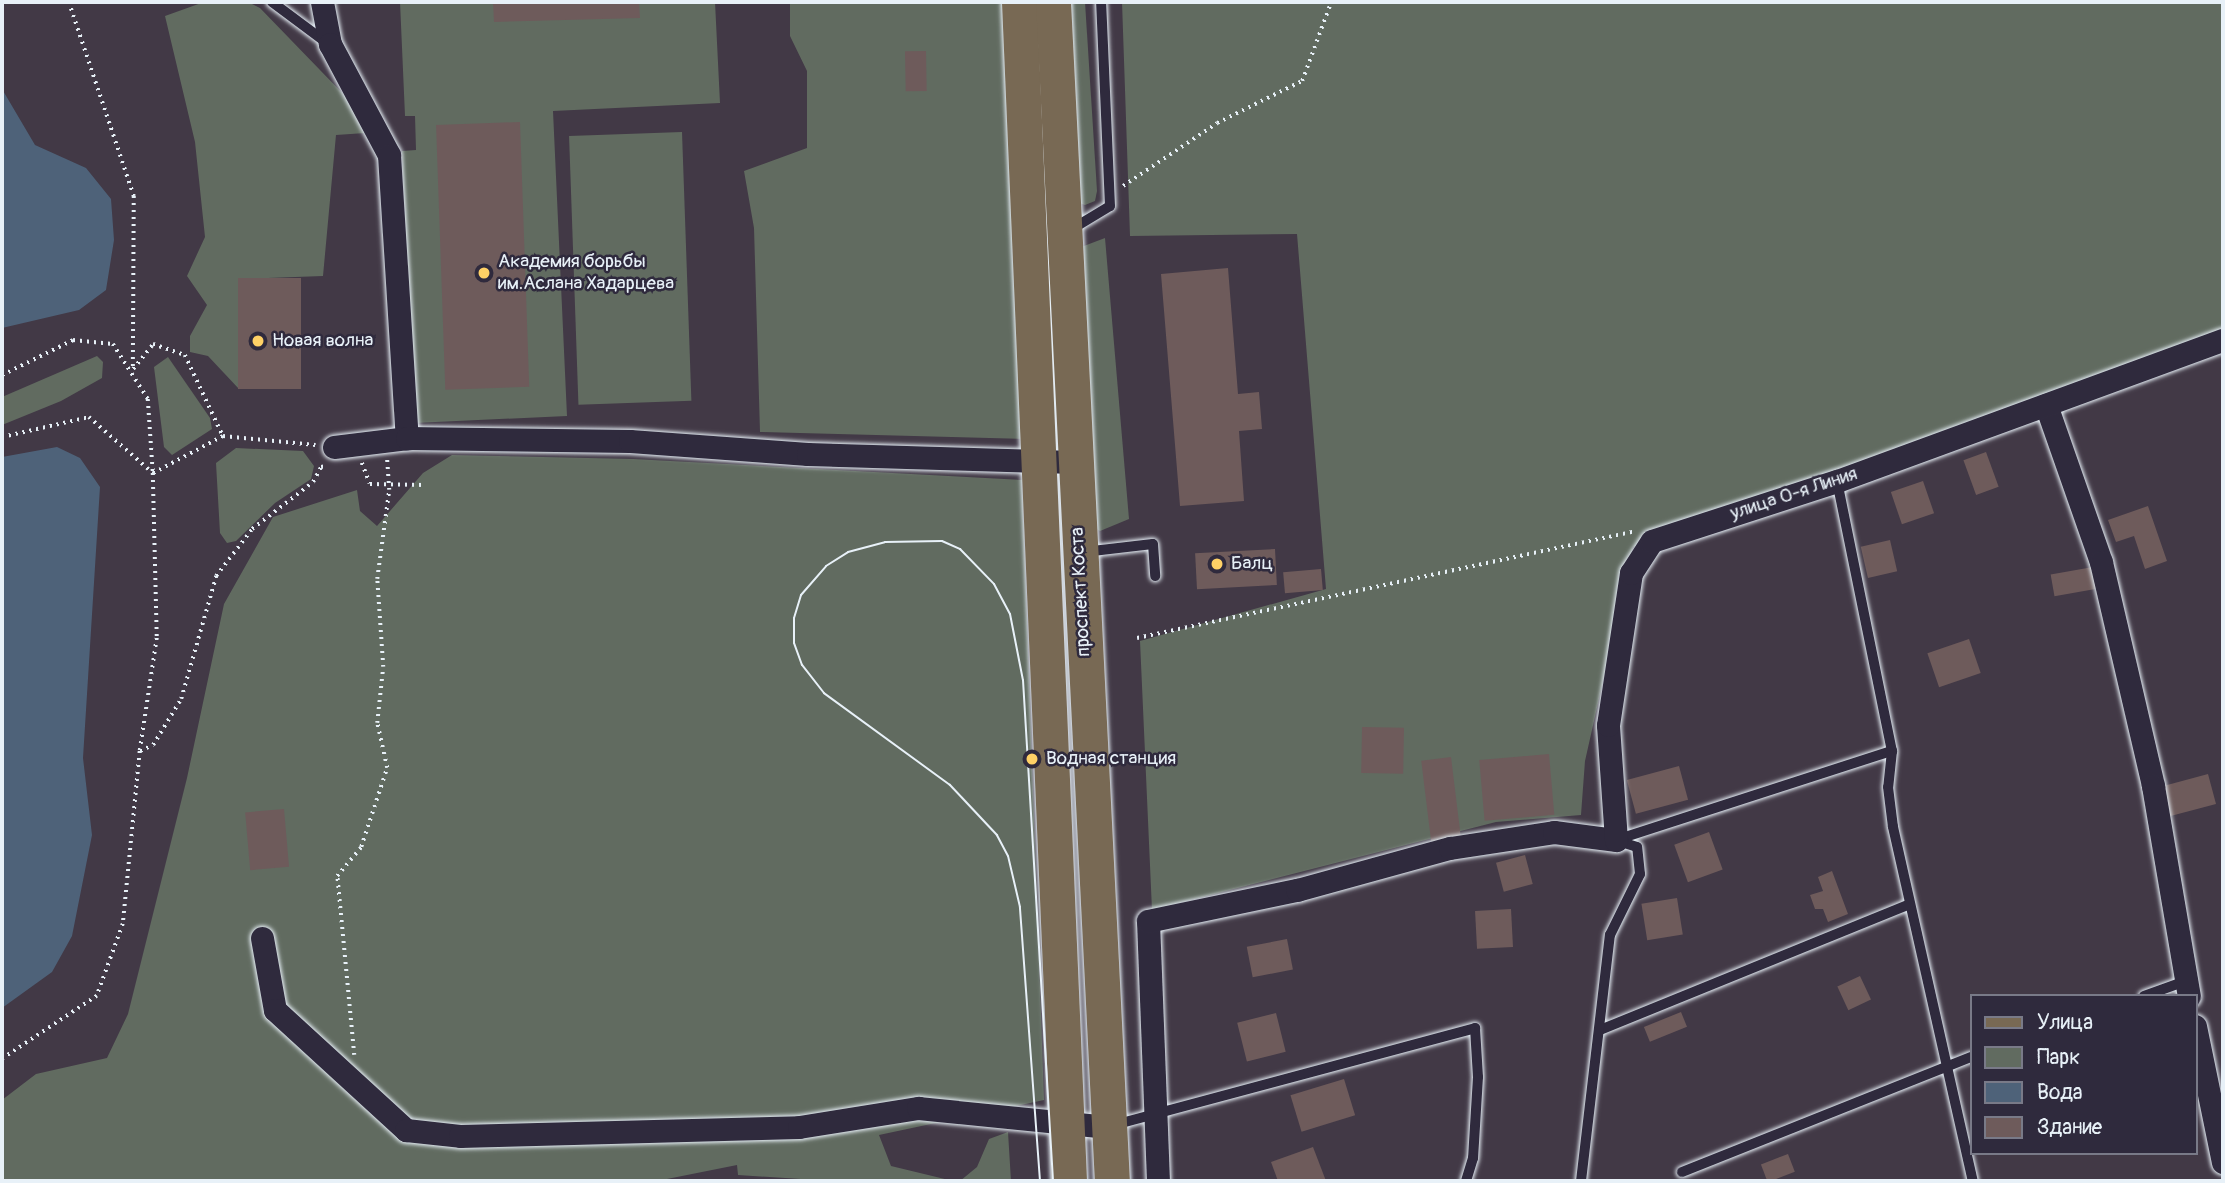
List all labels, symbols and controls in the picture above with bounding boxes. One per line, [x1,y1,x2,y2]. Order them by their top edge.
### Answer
place label: Академия борьбы им.Аслана Хадарцева [498,251,674,295]
marker: Академия борьбы им.Аслана Хадарцева [476,265,492,281]
place label: Новая волна [272,330,373,352]
marker: Новая волна [250,333,266,349]
street label: улица 0-я Линия [1728,463,1860,525]
street label: проспект Коста [1066,527,1096,657]
place label: Балц [1231,553,1273,575]
marker: Балц [1209,556,1225,572]
place label: Водная станция [1046,748,1176,770]
marker: Водная станция [1024,751,1040,767]
legend [1969,994,2197,1155]
text: Улица [2037,1009,2093,1036]
text: Парк [2037,1044,2080,1071]
text: Вода [2037,1079,2083,1106]
text: Здание [2037,1114,2102,1141]

